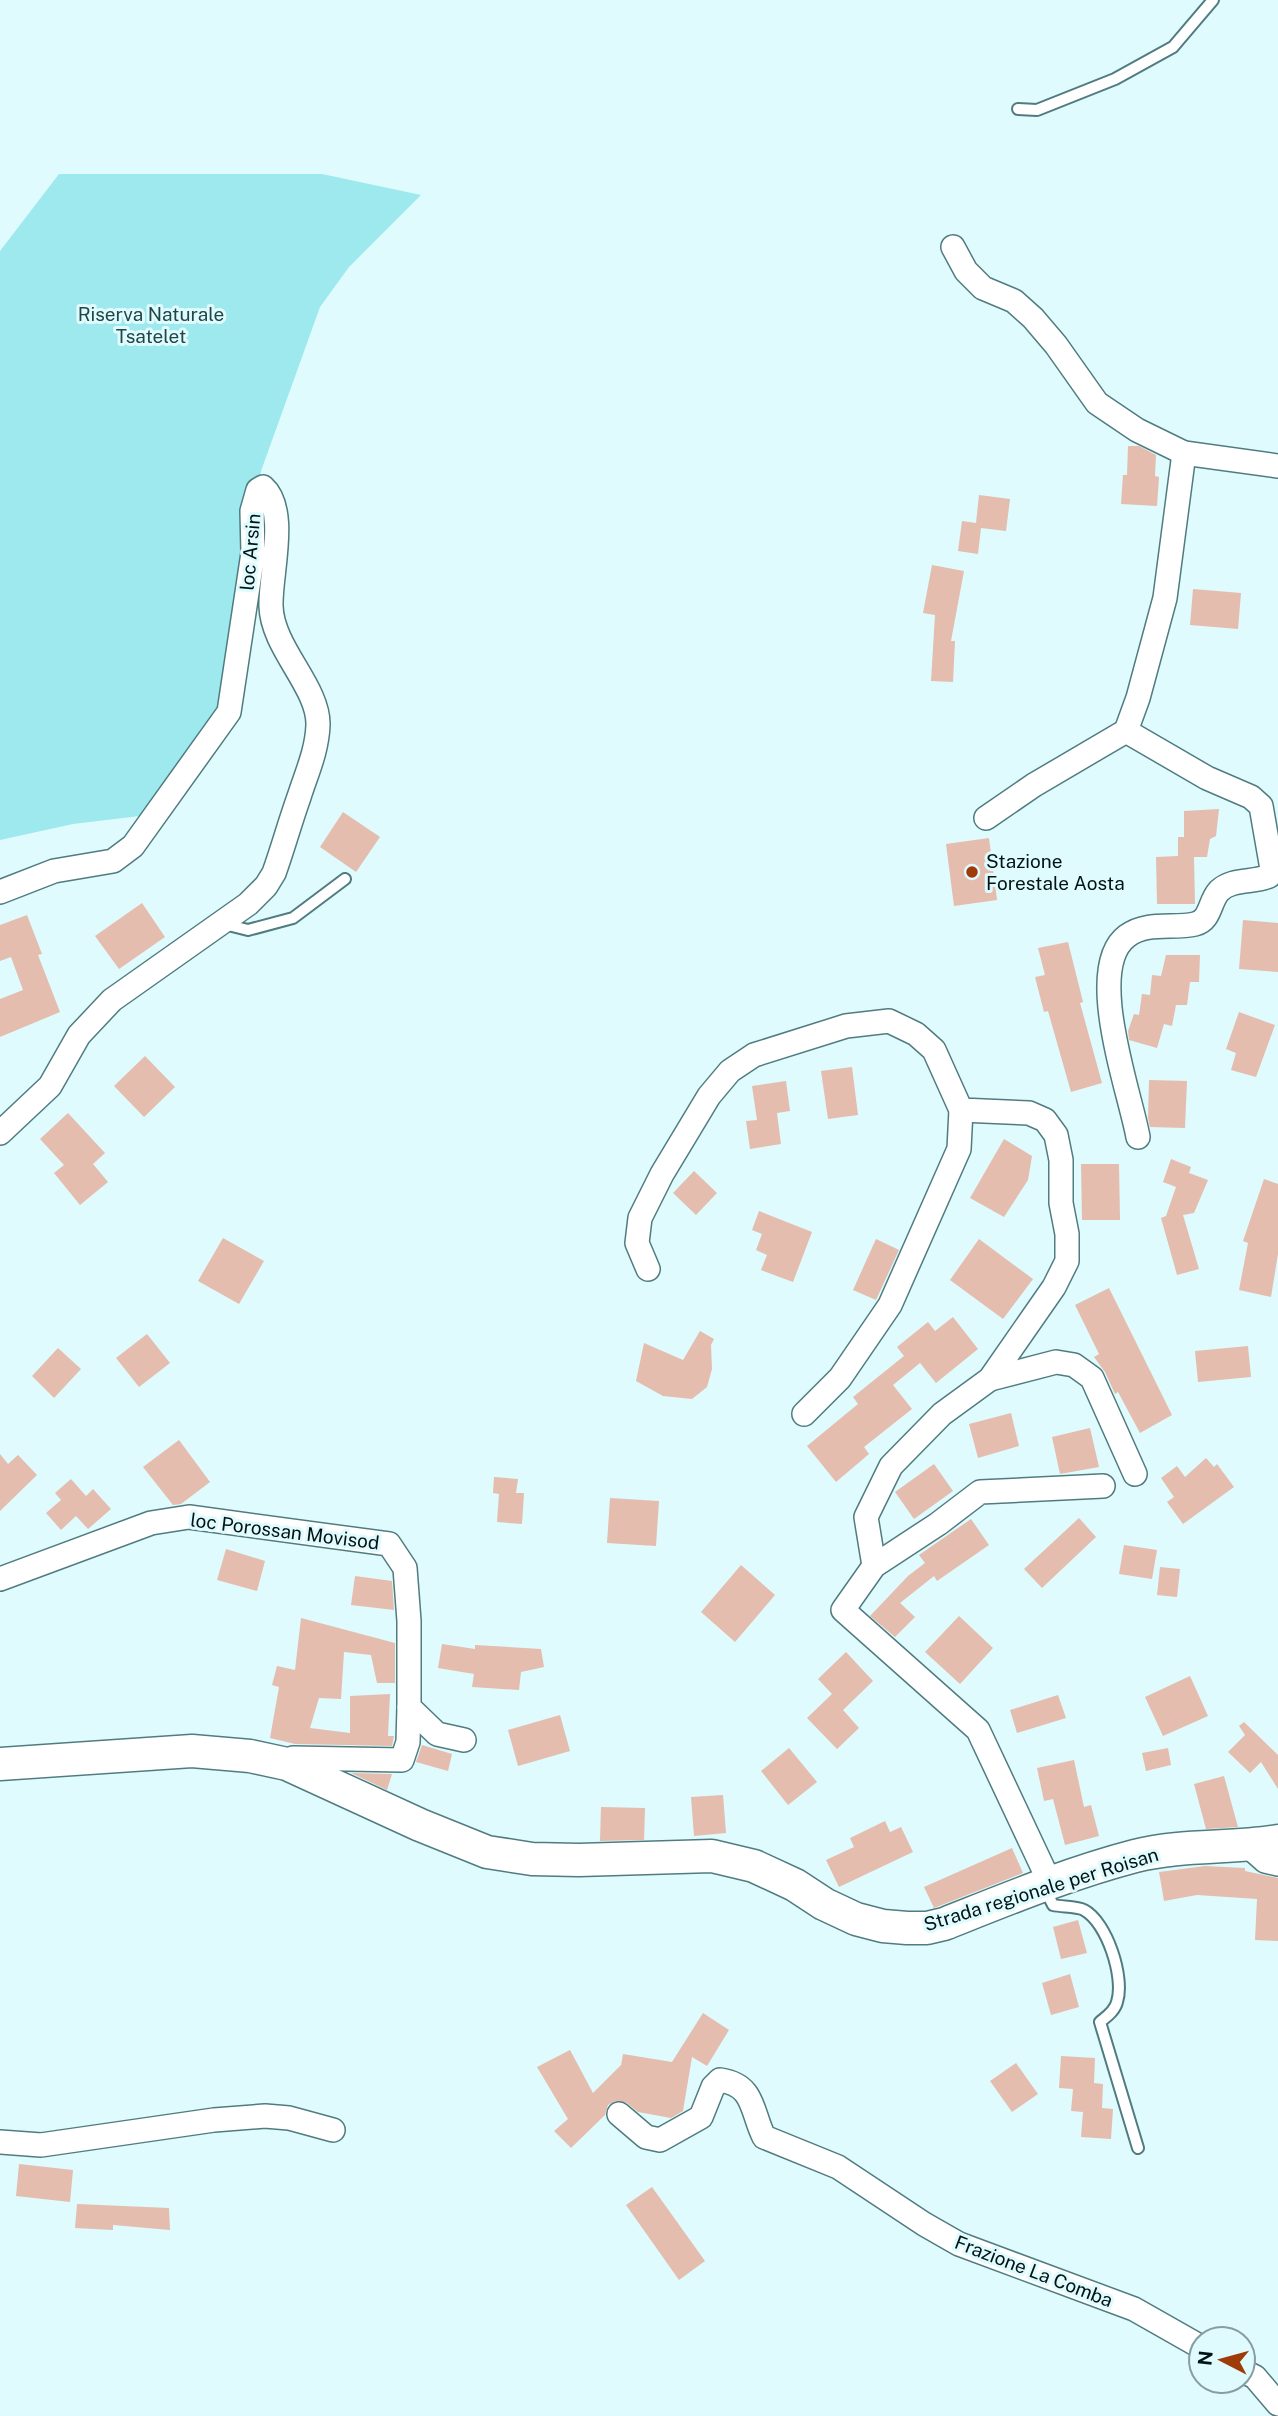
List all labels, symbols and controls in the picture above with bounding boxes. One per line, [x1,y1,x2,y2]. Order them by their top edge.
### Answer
park label: Riserva Naturale Tsatelet [78,303,224,347]
street label: loc Arsin [236,513,264,591]
place label: Stazione Forestale Aosta [986,850,1125,894]
marker: Stazione Forestale Aosta [964,864,980,880]
street label: loc Porossan Movisod [189,1509,381,1553]
street label: Strada regionale per Roisan [921,1843,1161,1935]
street label: Frazione La Comba [952,2231,1116,2311]
north arrow [1187,2325,1257,2395]
text: N [1193,2350,1217,2367]

